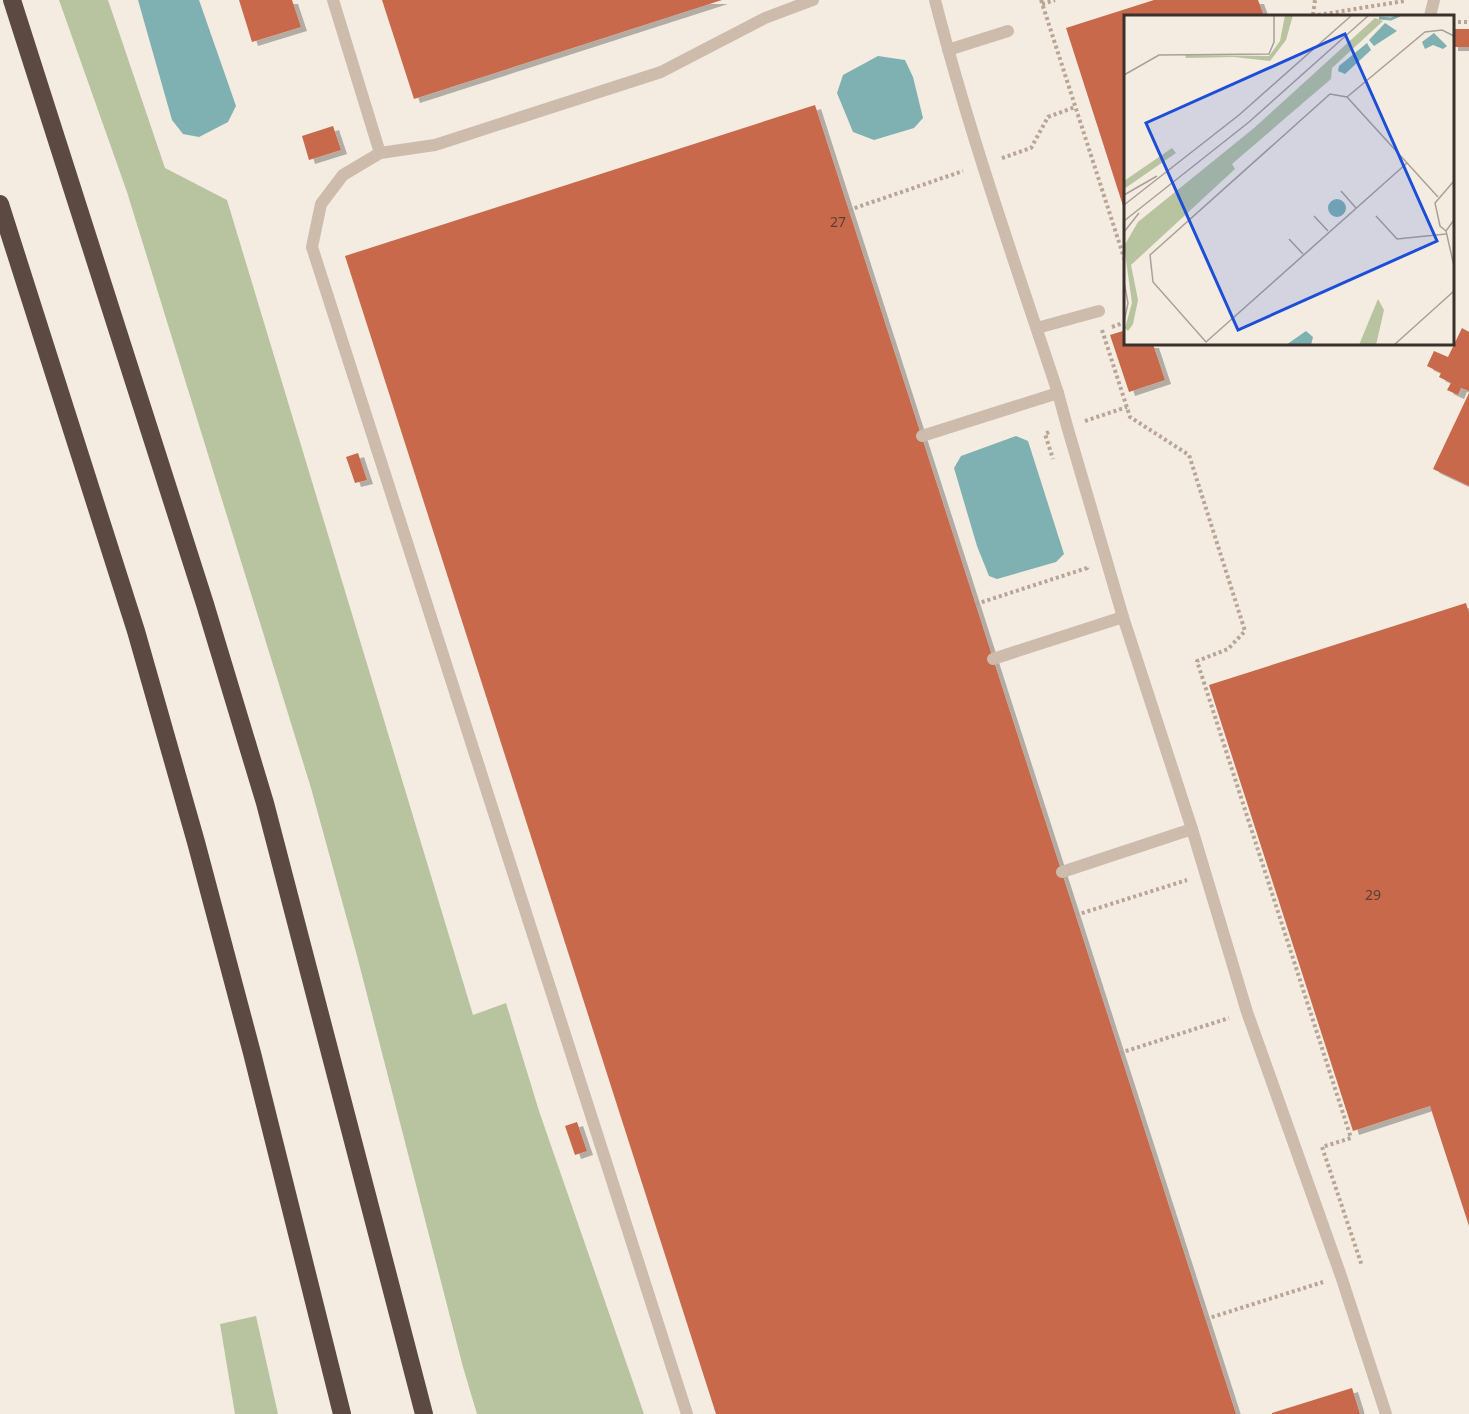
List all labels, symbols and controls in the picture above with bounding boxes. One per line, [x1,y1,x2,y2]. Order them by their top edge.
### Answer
inset map [1124,15,1454,345]
house number: 27 [830,212,846,231]
house number: 29 [1365,885,1381,904]

